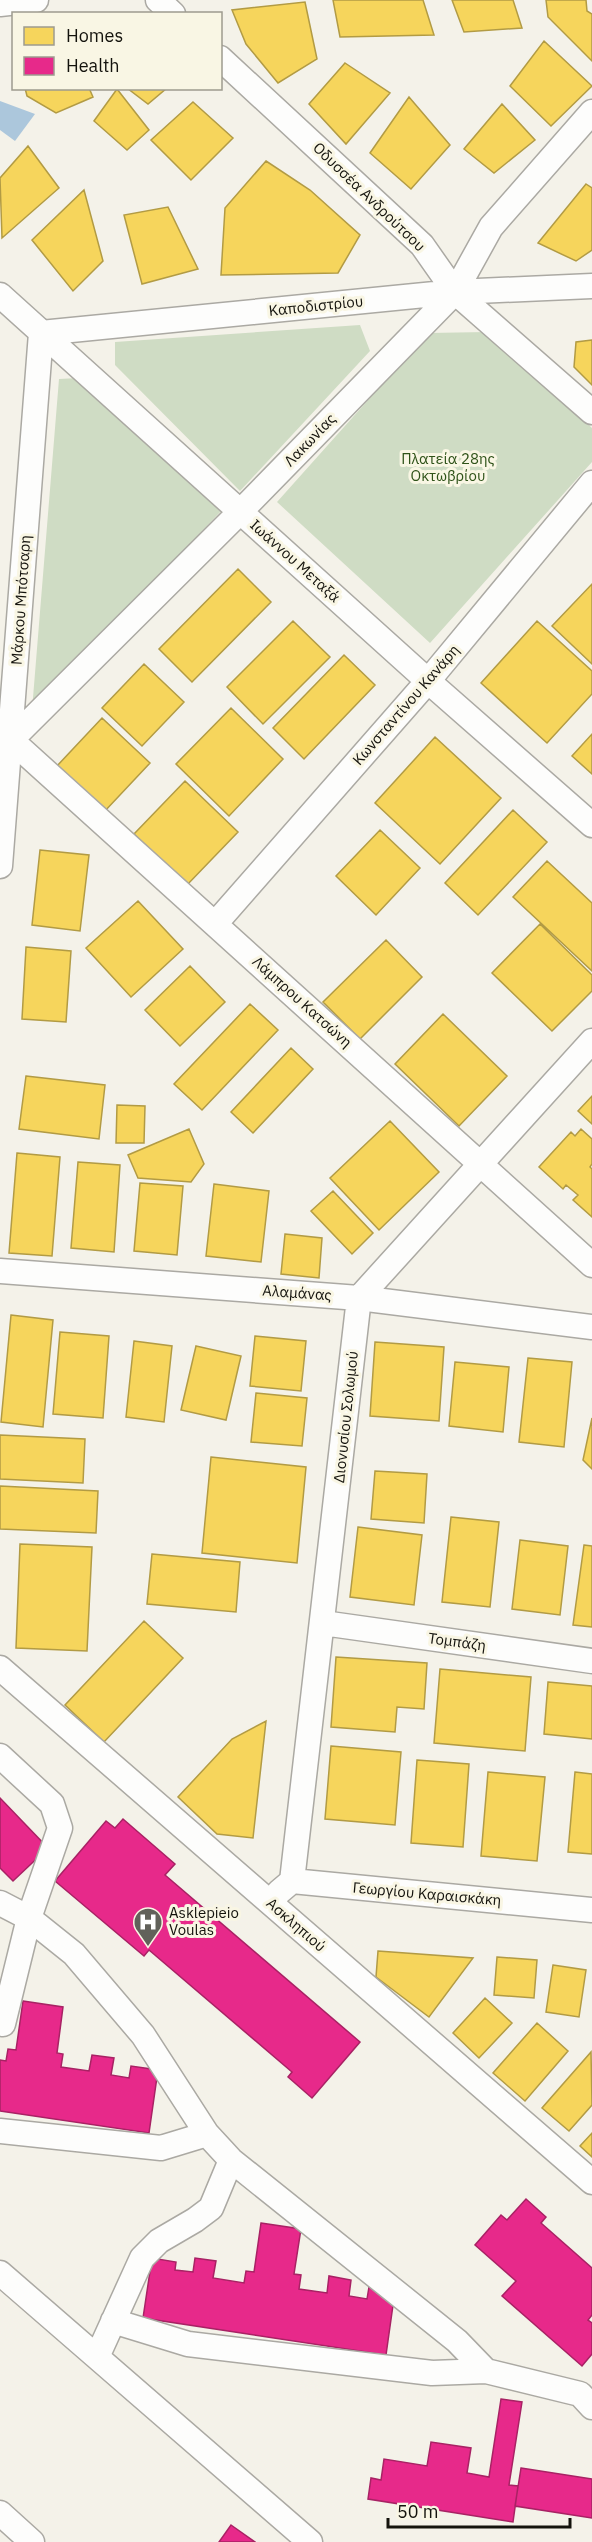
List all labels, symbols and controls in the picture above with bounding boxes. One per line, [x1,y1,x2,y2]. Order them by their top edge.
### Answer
legend [12,12,222,90]
text: Homes [66,24,123,47]
text: Health [66,54,120,77]
street label: Οδυσσέα Ανδρούτσου [309,138,430,255]
street label: Καποδιστρίου [268,291,364,320]
street label: Λακωνίας [280,409,340,470]
park label: Πλατεία 28ης Οκτωβρίου [401,449,495,485]
street label: Ιωάννου Μεταξά [246,515,345,606]
street label: Μάρκου Μπότσαρη [6,534,35,666]
street label: Κωνσταντίνου Κανάρη [348,641,463,769]
street label: Λάμπρου Κατσώνη [249,952,356,1051]
street label: Αλαμάνας [262,1281,332,1304]
street label: Διονυσίου Σολωμού [329,1350,362,1484]
street label: Τομπάζη [427,1628,487,1655]
street label: Γεωργίου Καραισκάκη [352,1878,502,1909]
street label: Ασκληπιού [263,1894,330,1956]
place label: Asklepieio Voulas [169,1903,239,1939]
hospital icon: Asklepieio Voulas [132,1906,164,1948]
scale bar [388,2491,570,2529]
text: 50 m [397,2500,439,2523]

